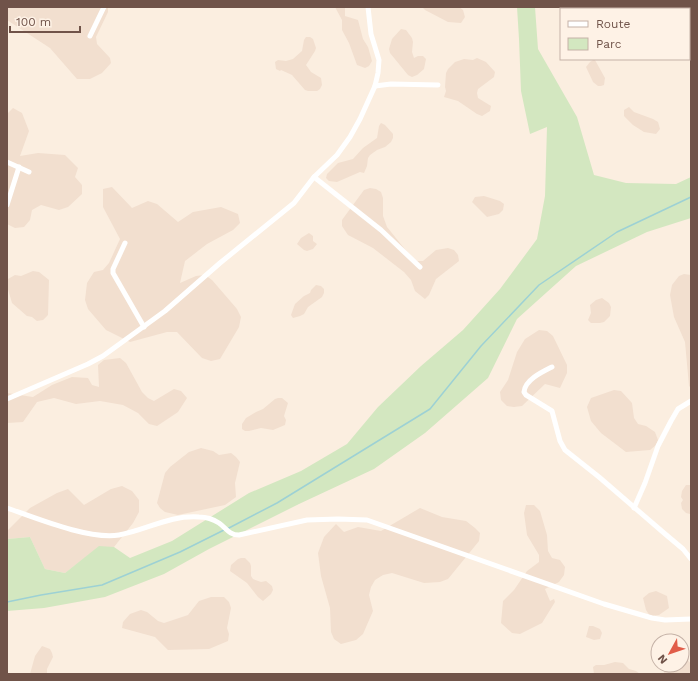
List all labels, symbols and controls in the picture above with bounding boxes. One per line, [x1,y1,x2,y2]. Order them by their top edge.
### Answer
scale bar [10,8,80,34]
legend [560,8,690,60]
text: 100 m [16,15,51,29]
text: Route [596,17,630,31]
text: Parc [596,37,622,51]
north arrow [650,633,690,673]
text: N [655,652,670,666]

